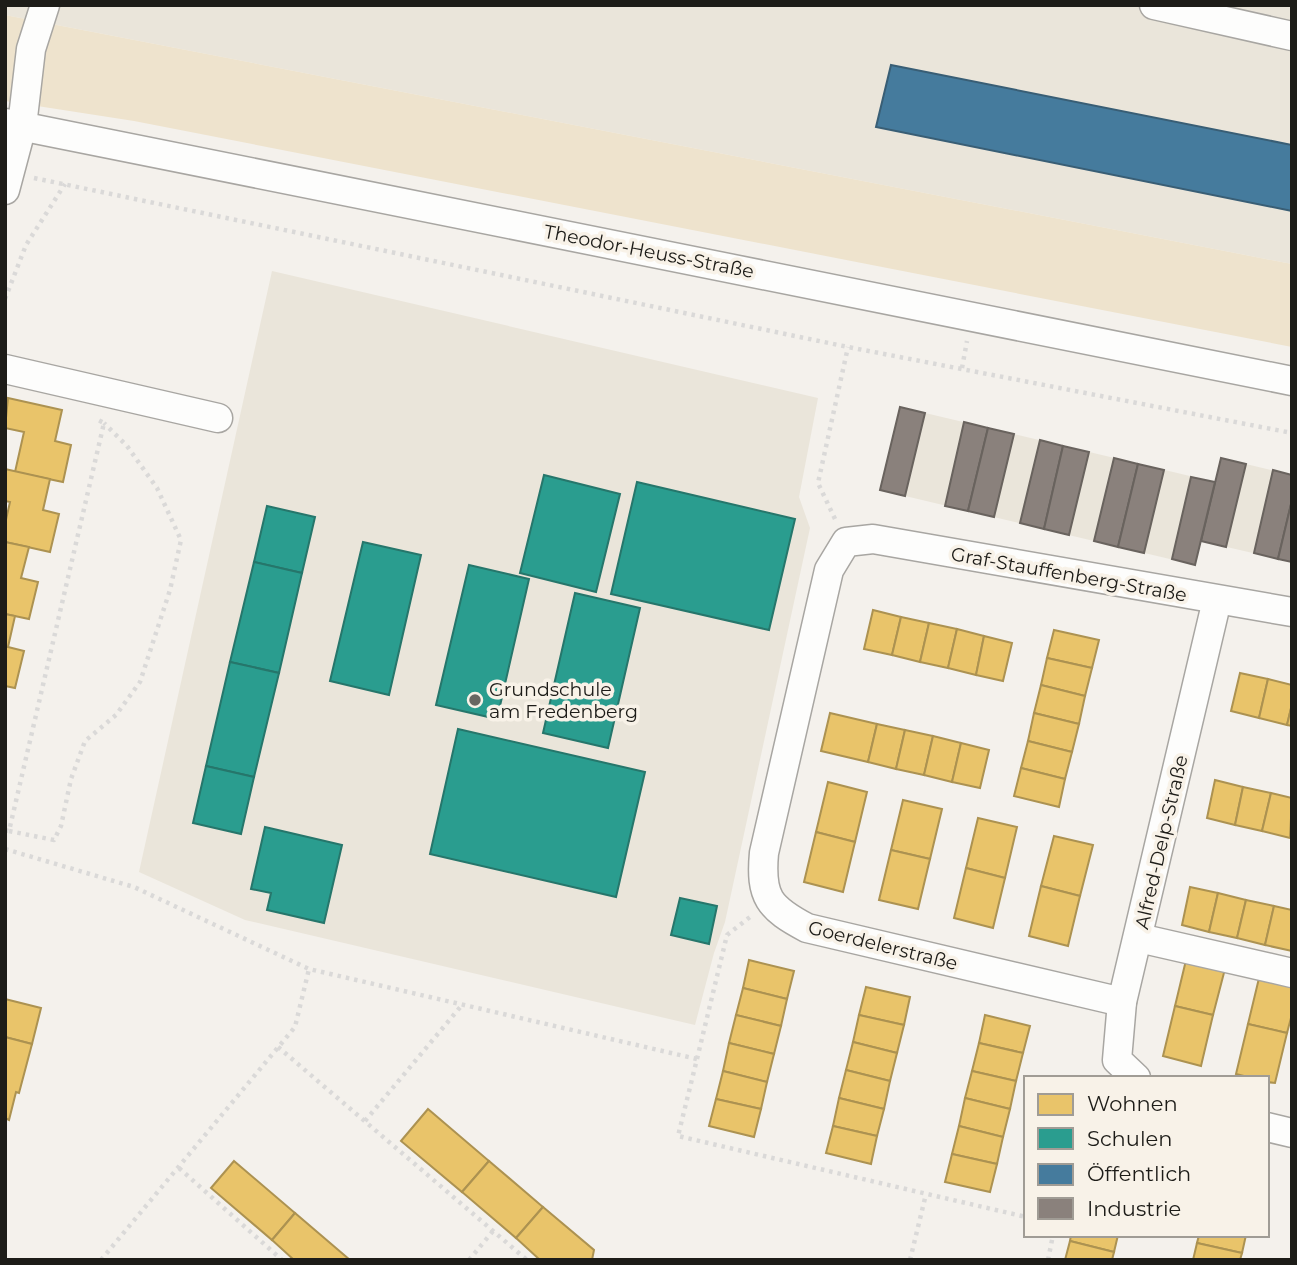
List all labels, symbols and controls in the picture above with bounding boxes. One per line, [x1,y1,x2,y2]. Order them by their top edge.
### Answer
street label: Theodor-Heuss-Straße [542,220,756,283]
street label: Graf-Stauffenberg-Straße [949,542,1189,607]
place label: Grundschule am Fredenberg [489,678,638,723]
marker: Grundschule am Fredenberg [467,692,483,708]
street label: Alfred-Delp-Straße [1130,753,1193,931]
street label: Goerdelerstraße [806,916,960,975]
legend [1024,1076,1269,1237]
text: Wohnen [1087,1091,1178,1116]
text: Schulen [1087,1126,1172,1151]
text: Öffentlich [1087,1161,1191,1186]
text: Industrie [1087,1196,1181,1221]

